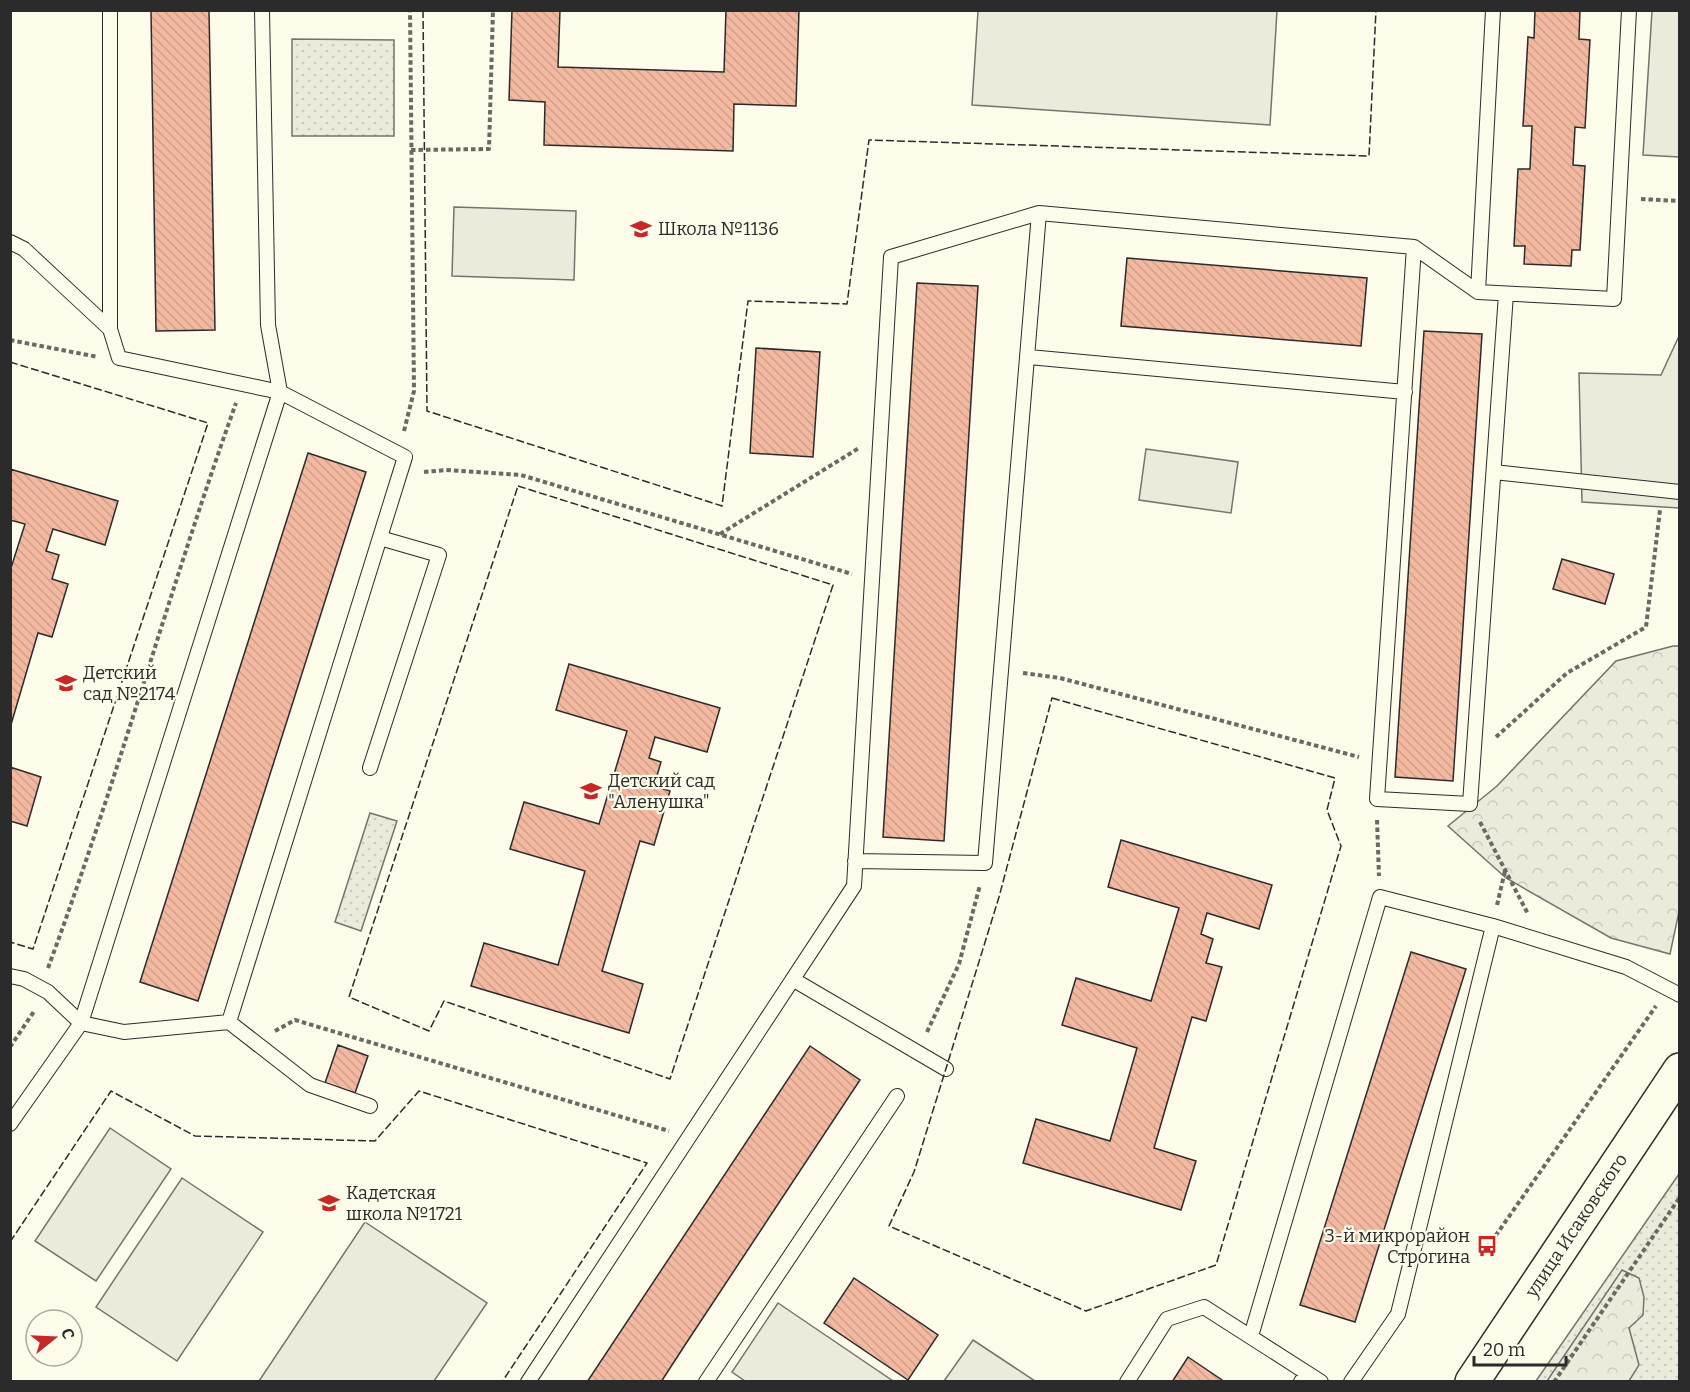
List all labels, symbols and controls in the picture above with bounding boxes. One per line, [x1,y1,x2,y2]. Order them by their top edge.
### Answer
school or university icon: Школа №1136 [629,217,653,241]
place label: Школа №1136 [658,218,779,240]
place label: Детский сад №2174 [83,662,176,705]
school or university icon: Детский сад №2174 [54,671,78,695]
place label: Детский сад "Аленушка" [608,770,715,813]
school or university icon: Детский сад "Аленушка" [579,779,603,803]
street label: улица Исаковского [1520,1150,1632,1302]
place label: Кадетская школа №1721 [346,1182,463,1225]
school or university icon: Кадетская школа №1721 [317,1191,341,1215]
place label: 3-й микрорайон Строгина [1324,1225,1470,1268]
bus stop icon: 3-й микрорайон Строгина [1475,1234,1499,1258]
north arrow [24,1308,84,1368]
text: С [57,1326,78,1341]
scale bar [1474,1329,1566,1367]
text: 20 m [1483,1339,1525,1361]

